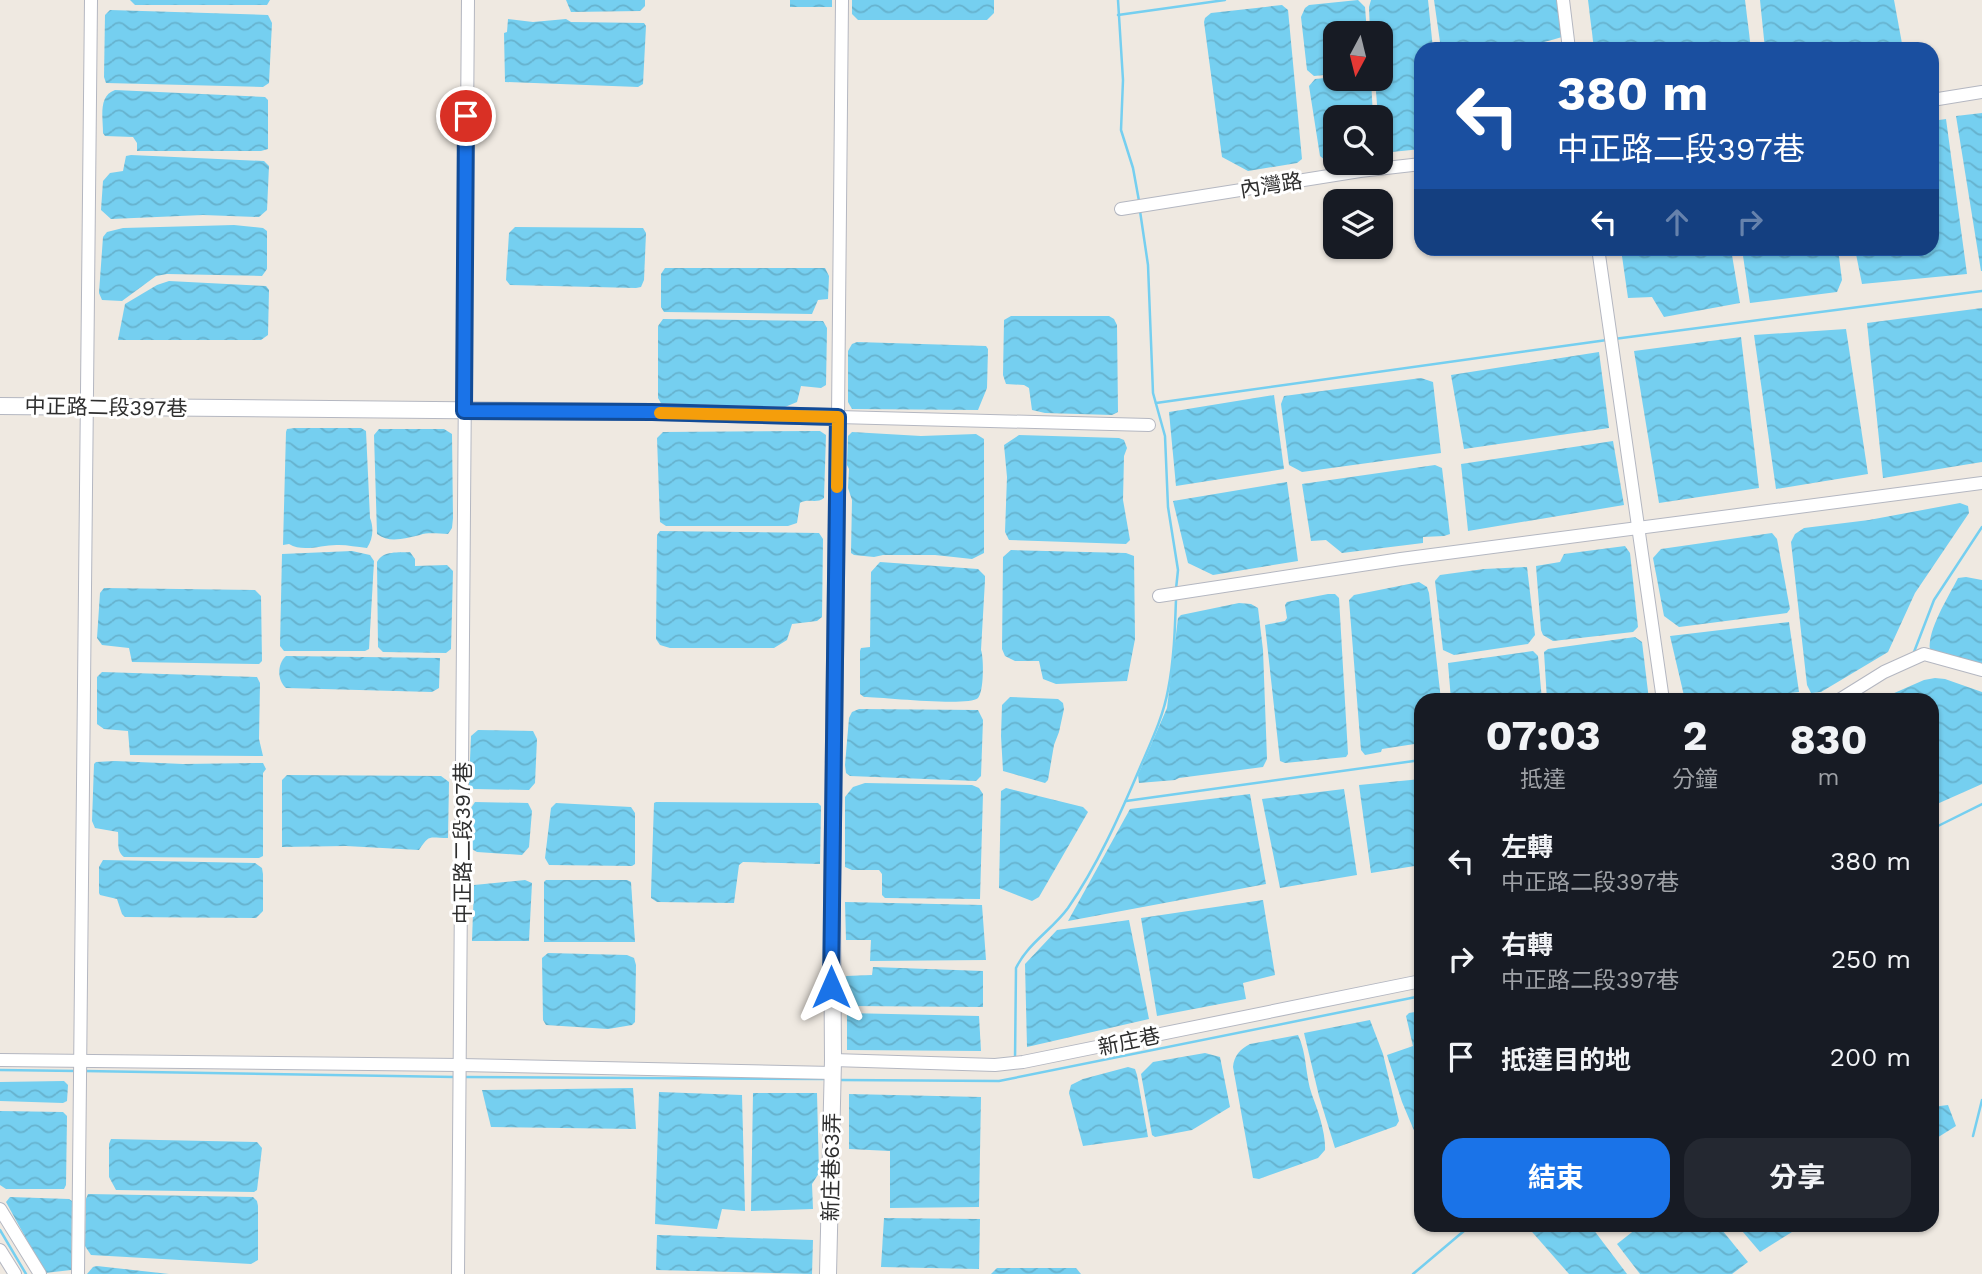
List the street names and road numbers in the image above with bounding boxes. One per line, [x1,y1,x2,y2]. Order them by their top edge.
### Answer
street label: 內灣路 [1238,168,1304,202]
street label: 中正路二段397巷 [25,393,187,421]
street label: 中正路二段397巷 [450,762,475,924]
street label: 新庄巷 [1096,1022,1162,1060]
street label: 新庄巷63弄 [818,1112,844,1222]

